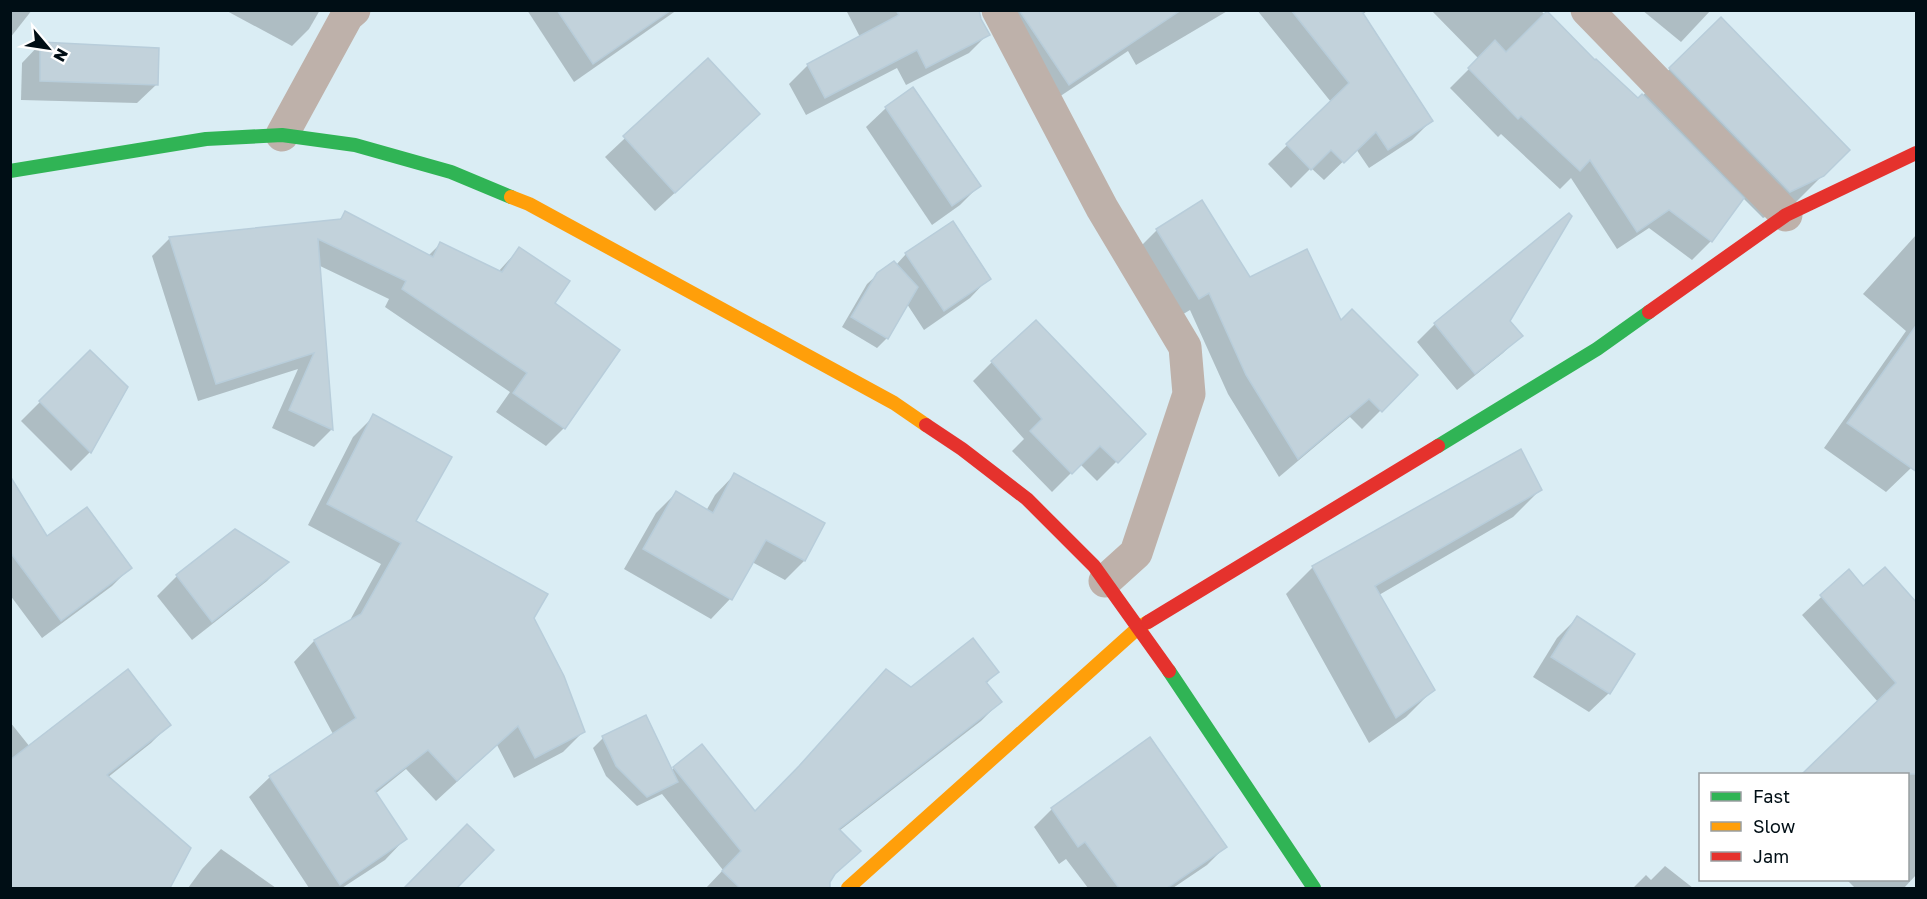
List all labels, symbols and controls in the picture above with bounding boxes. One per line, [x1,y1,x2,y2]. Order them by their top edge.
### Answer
north arrow [18,18,78,78]
text: N [49,45,73,65]
legend [1699,773,1909,881]
text: Fast [1753,785,1790,807]
text: Slow [1753,815,1796,837]
text: Jam [1753,845,1789,867]

